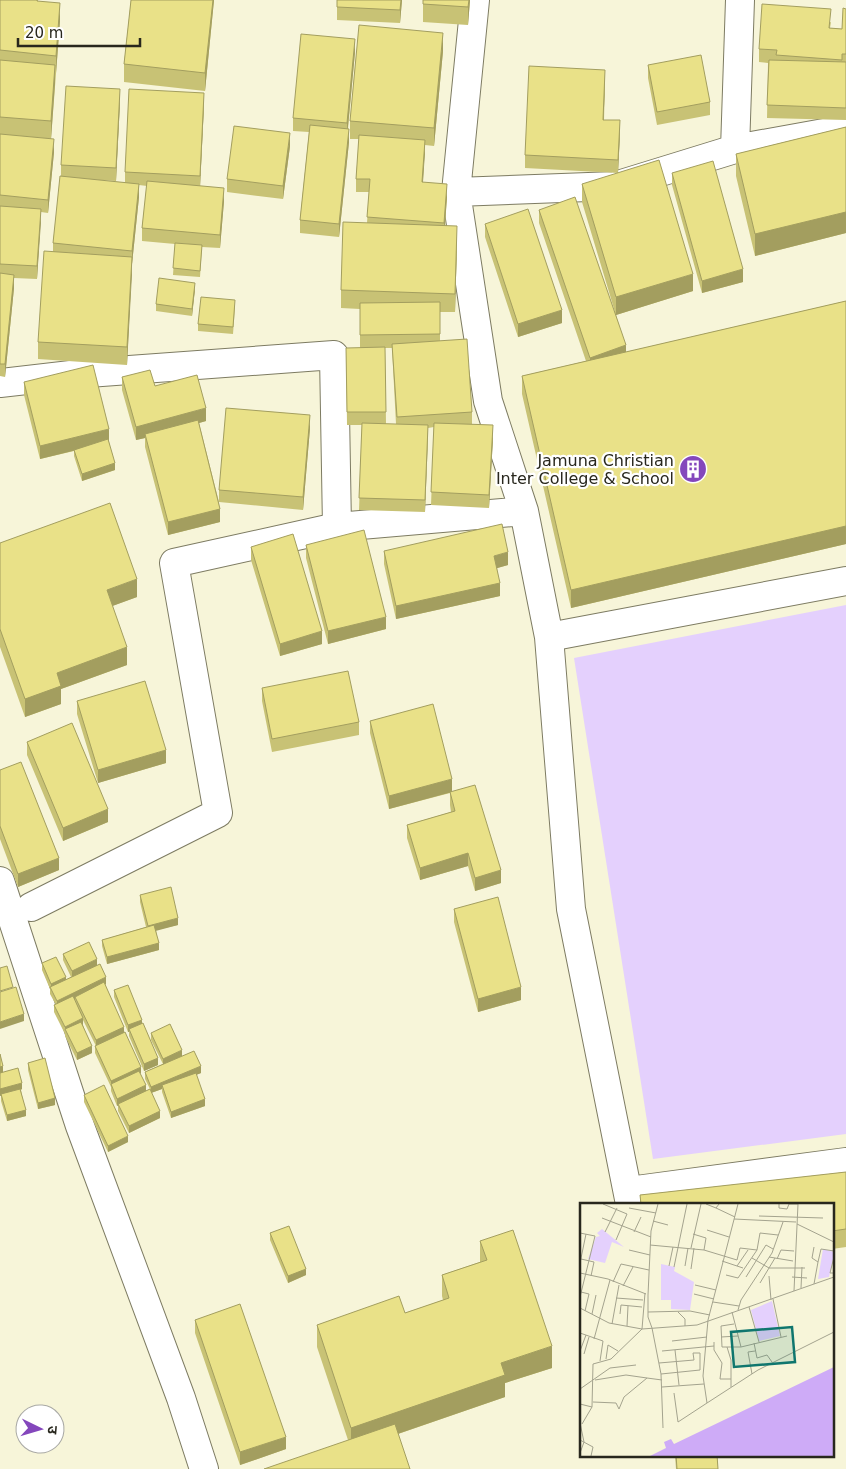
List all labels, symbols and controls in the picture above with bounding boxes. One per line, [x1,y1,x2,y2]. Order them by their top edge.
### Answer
scale bar [18,15,140,47]
text: 20 m [25,24,63,42]
place label: Jamuna Christian Inter College & School [496,451,674,488]
building icon: Jamuna Christian Inter College & School [678,454,708,484]
inset map [580,1203,834,1456]
north arrow [15,1404,65,1454]
text: उ [45,1425,61,1436]

